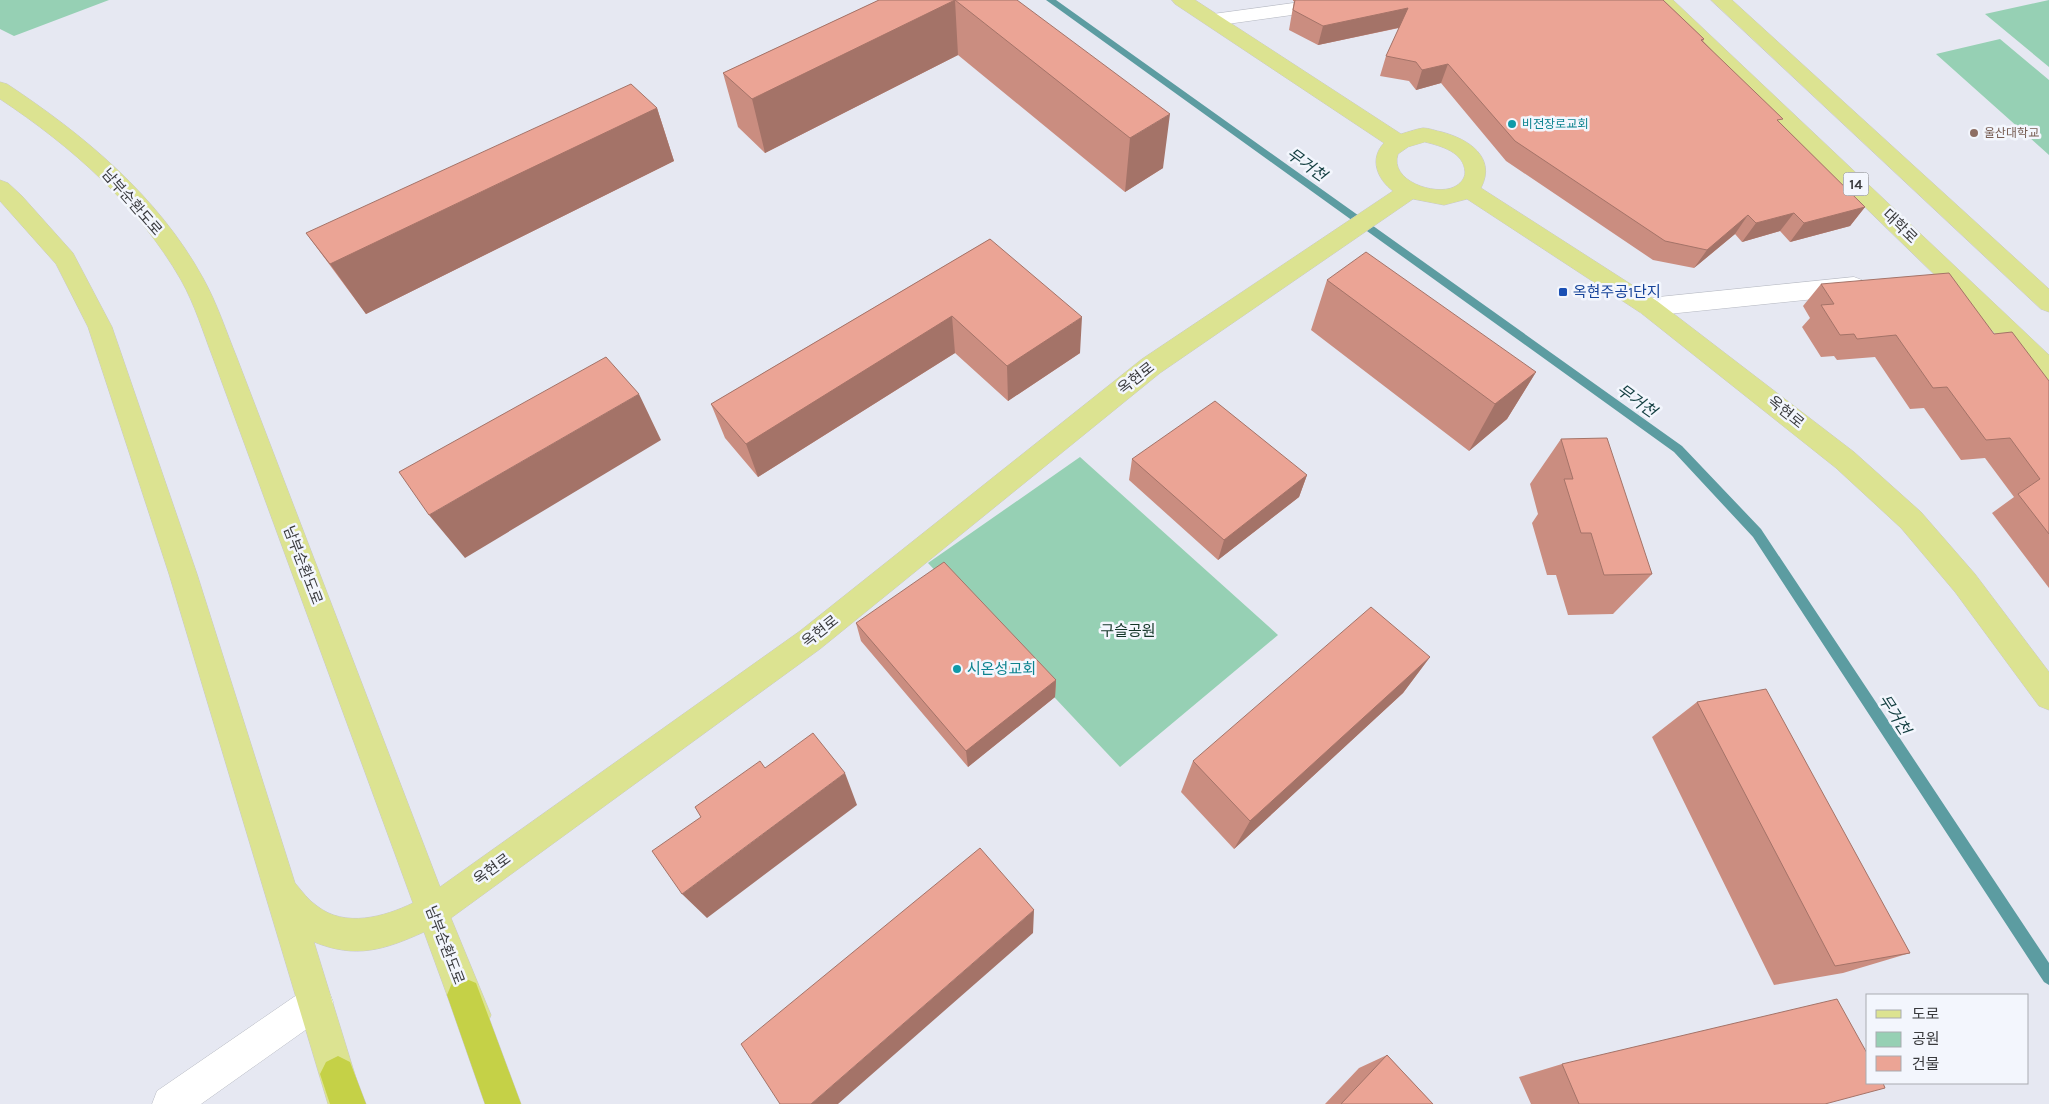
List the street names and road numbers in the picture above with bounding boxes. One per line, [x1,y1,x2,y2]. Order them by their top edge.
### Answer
street label: 남부순환도로 [98,165,166,239]
road number: 14 [1844,172,1868,195]
street label: 대학로 [1879,205,1921,247]
street label: 옥현로 [1114,358,1158,398]
street label: 옥현로 [1764,392,1808,432]
street label: 남부순환도로 [280,523,326,607]
street label: 옥현로 [798,611,842,651]
street label: 옥현로 [470,850,514,888]
street label: 남부순환도로 [422,903,468,987]

